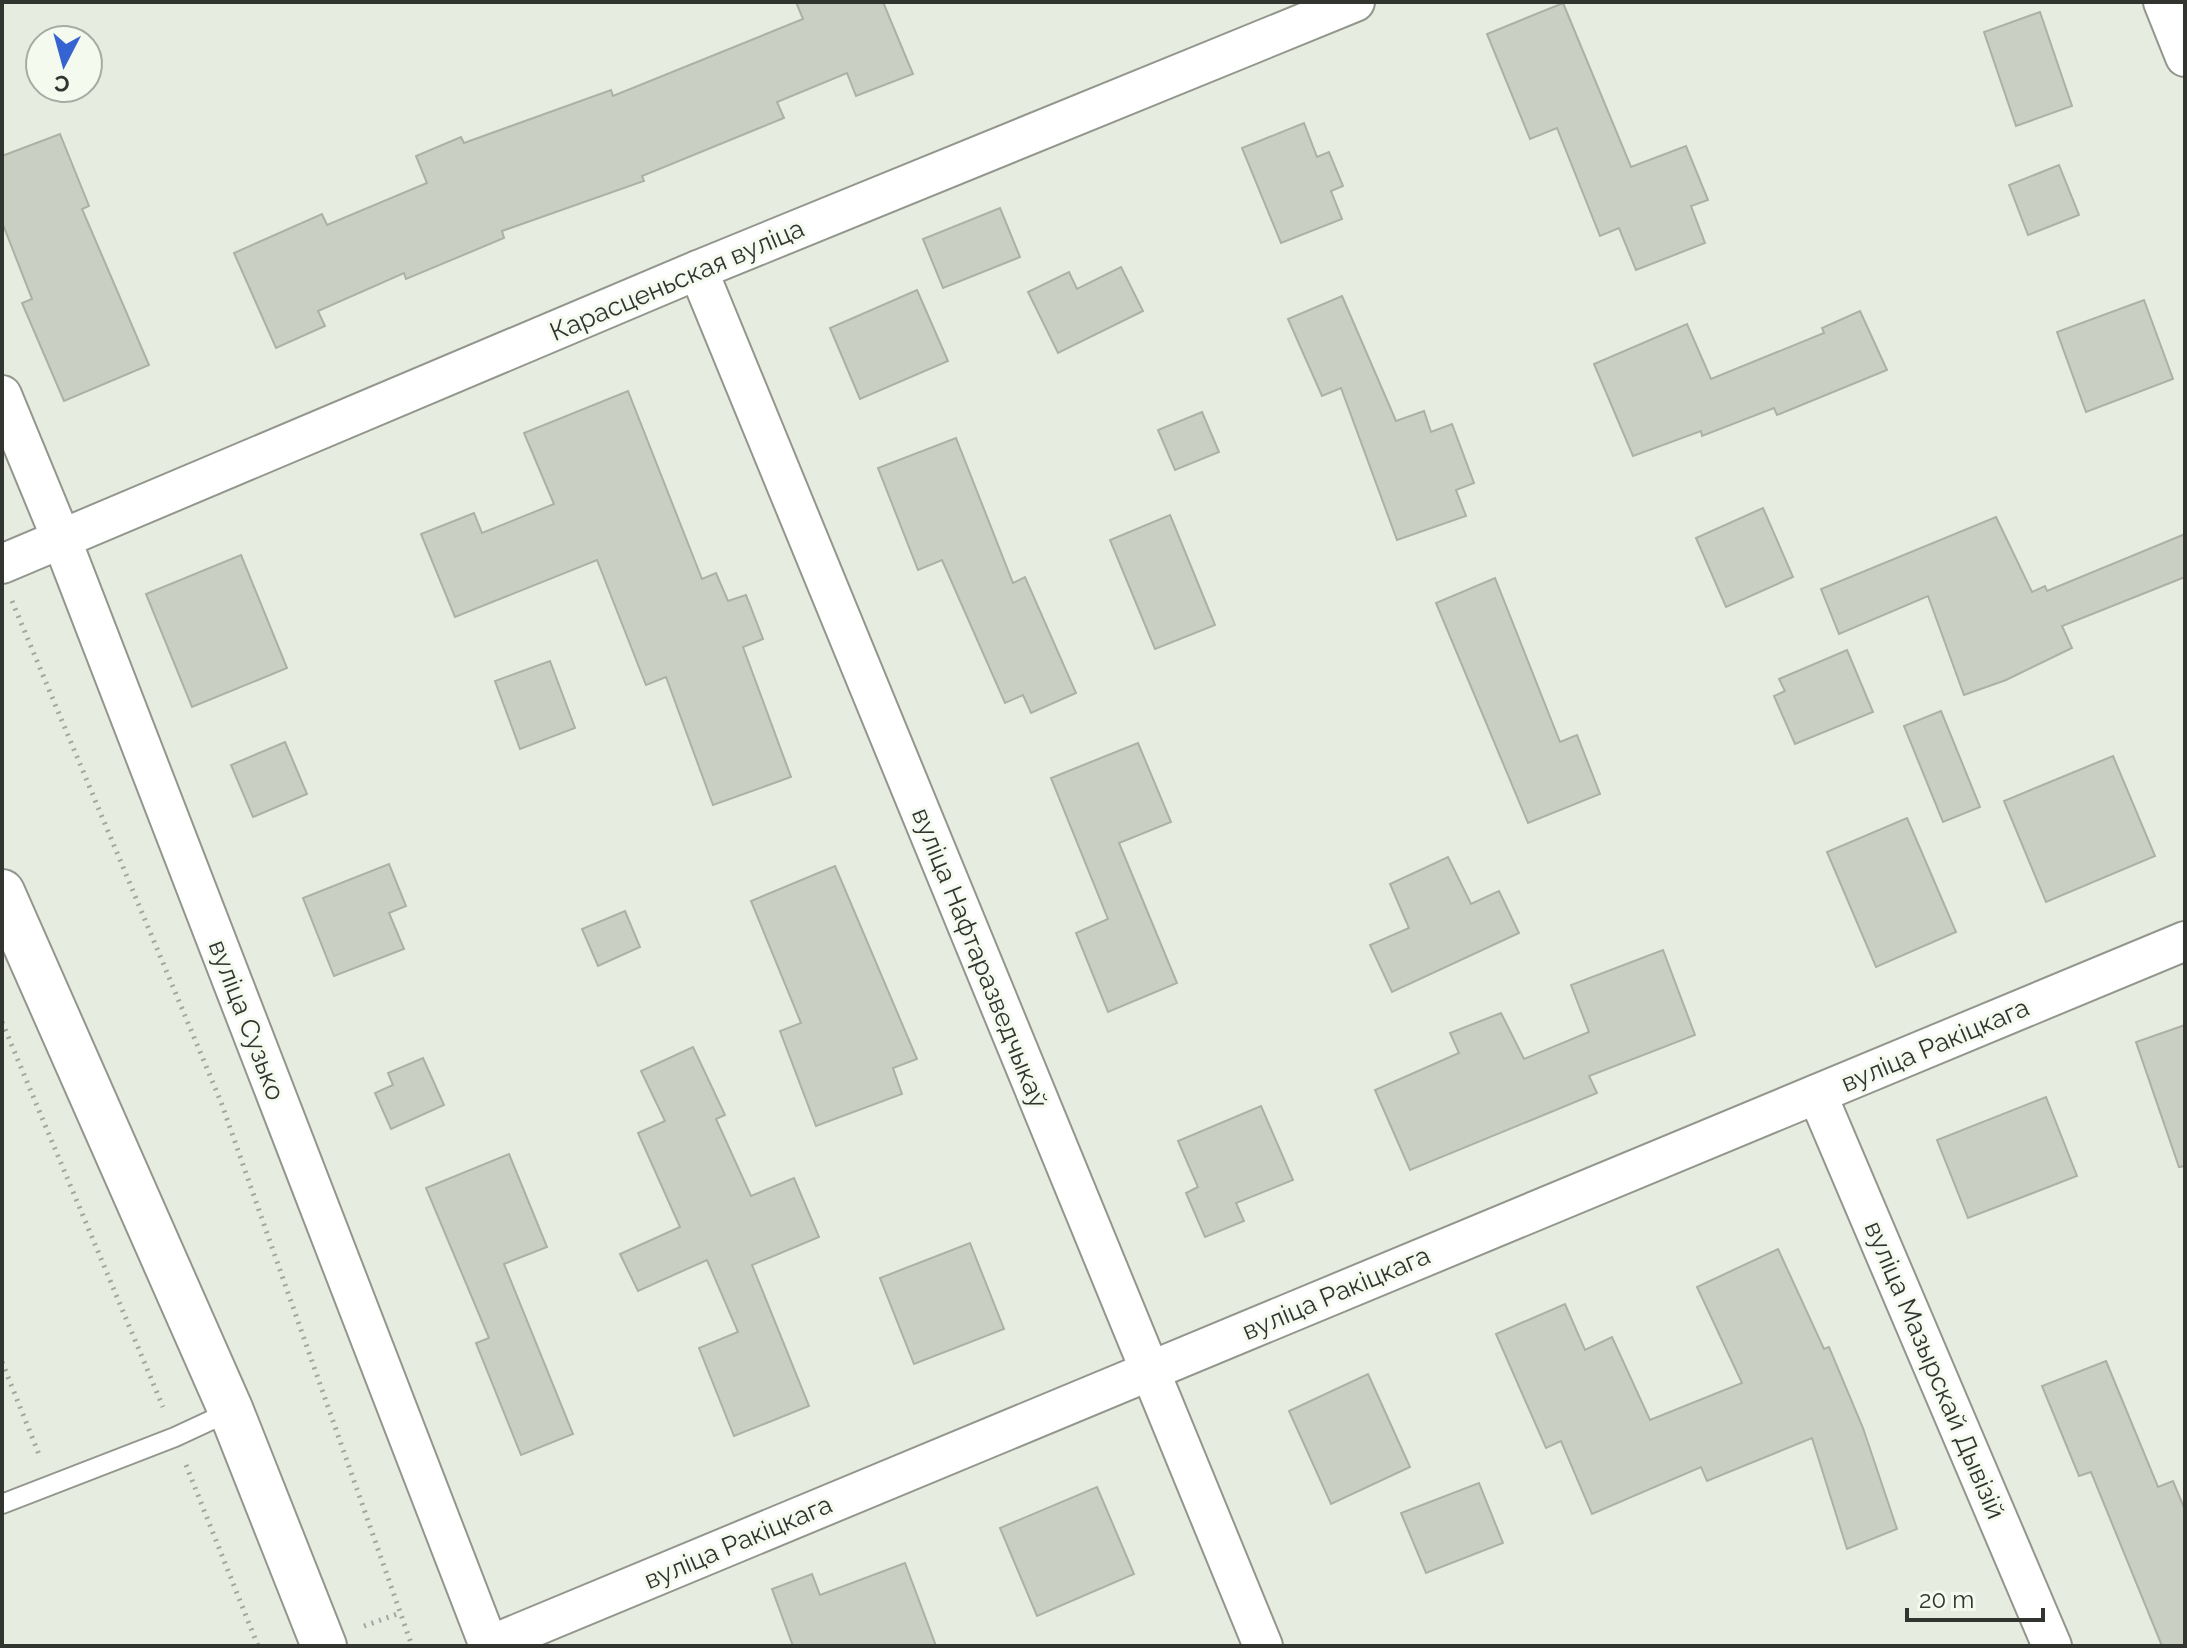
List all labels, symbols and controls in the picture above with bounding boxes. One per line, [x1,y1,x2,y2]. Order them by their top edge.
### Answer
north arrow [24,24,104,104]
text: С [53,70,71,98]
street label: Карасценьская вуліца [545,213,809,347]
street label: вуліца Нафтаразведчыкаў [906,804,1054,1112]
street label: вуліца Сузько [203,936,291,1104]
street label: вуліца Ракіцкага [1837,992,2033,1098]
street label: вуліца Мазырскай Дывізій [1859,1217,2011,1523]
street label: вуліца Ракіцкага [1238,1240,1434,1346]
street label: вуліца Ракіцкага [640,1489,836,1595]
scale bar [1907,1572,2043,1622]
text: 20 m [1919,1585,1974,1614]

